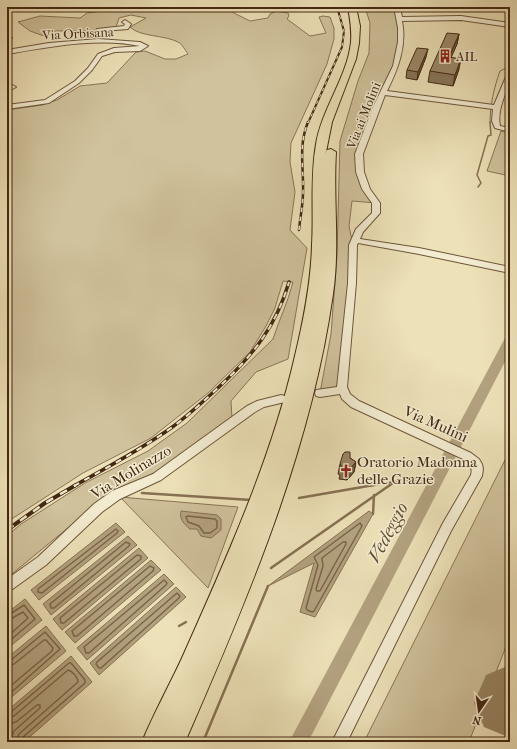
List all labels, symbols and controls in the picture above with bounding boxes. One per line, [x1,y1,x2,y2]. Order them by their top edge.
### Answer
street label: Via Orbisana [41,24,115,43]
building icon: AIL [437,48,453,64]
place label: AIL [455,49,478,64]
street label: Via ai Molini [343,79,384,152]
street label: Via Mulini [400,402,471,446]
street label: Via Molinazzo [87,441,175,504]
place label: Oratorio Madonna delle Grazie [357,453,478,488]
church icon: Oratorio Madonna delle Grazie [338,463,354,479]
water label: Vedeggio [363,499,413,566]
north arrow [459,691,499,731]
text: N [471,713,482,728]

